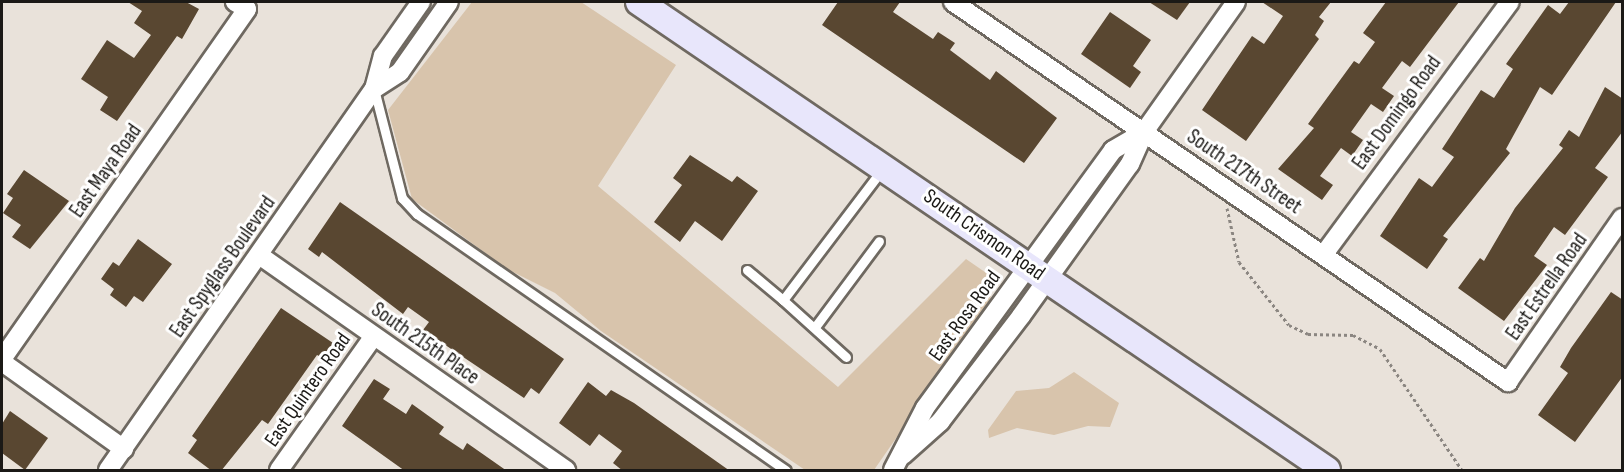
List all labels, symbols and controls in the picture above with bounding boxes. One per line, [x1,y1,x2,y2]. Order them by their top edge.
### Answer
street label: East Domingo Road [1347,51,1447,175]
street label: East Maya Road [65,119,147,223]
street label: South 217th Street [1182,124,1306,220]
street label: South Crismon Road [918,184,1050,286]
street label: East Spyglass Boulevard [165,191,281,343]
street label: East Estrella Road [1501,229,1593,345]
street label: East Rosa Road [924,266,1006,366]
street label: South 215th Place [366,298,484,390]
street label: East Quintero Road [259,328,357,452]

